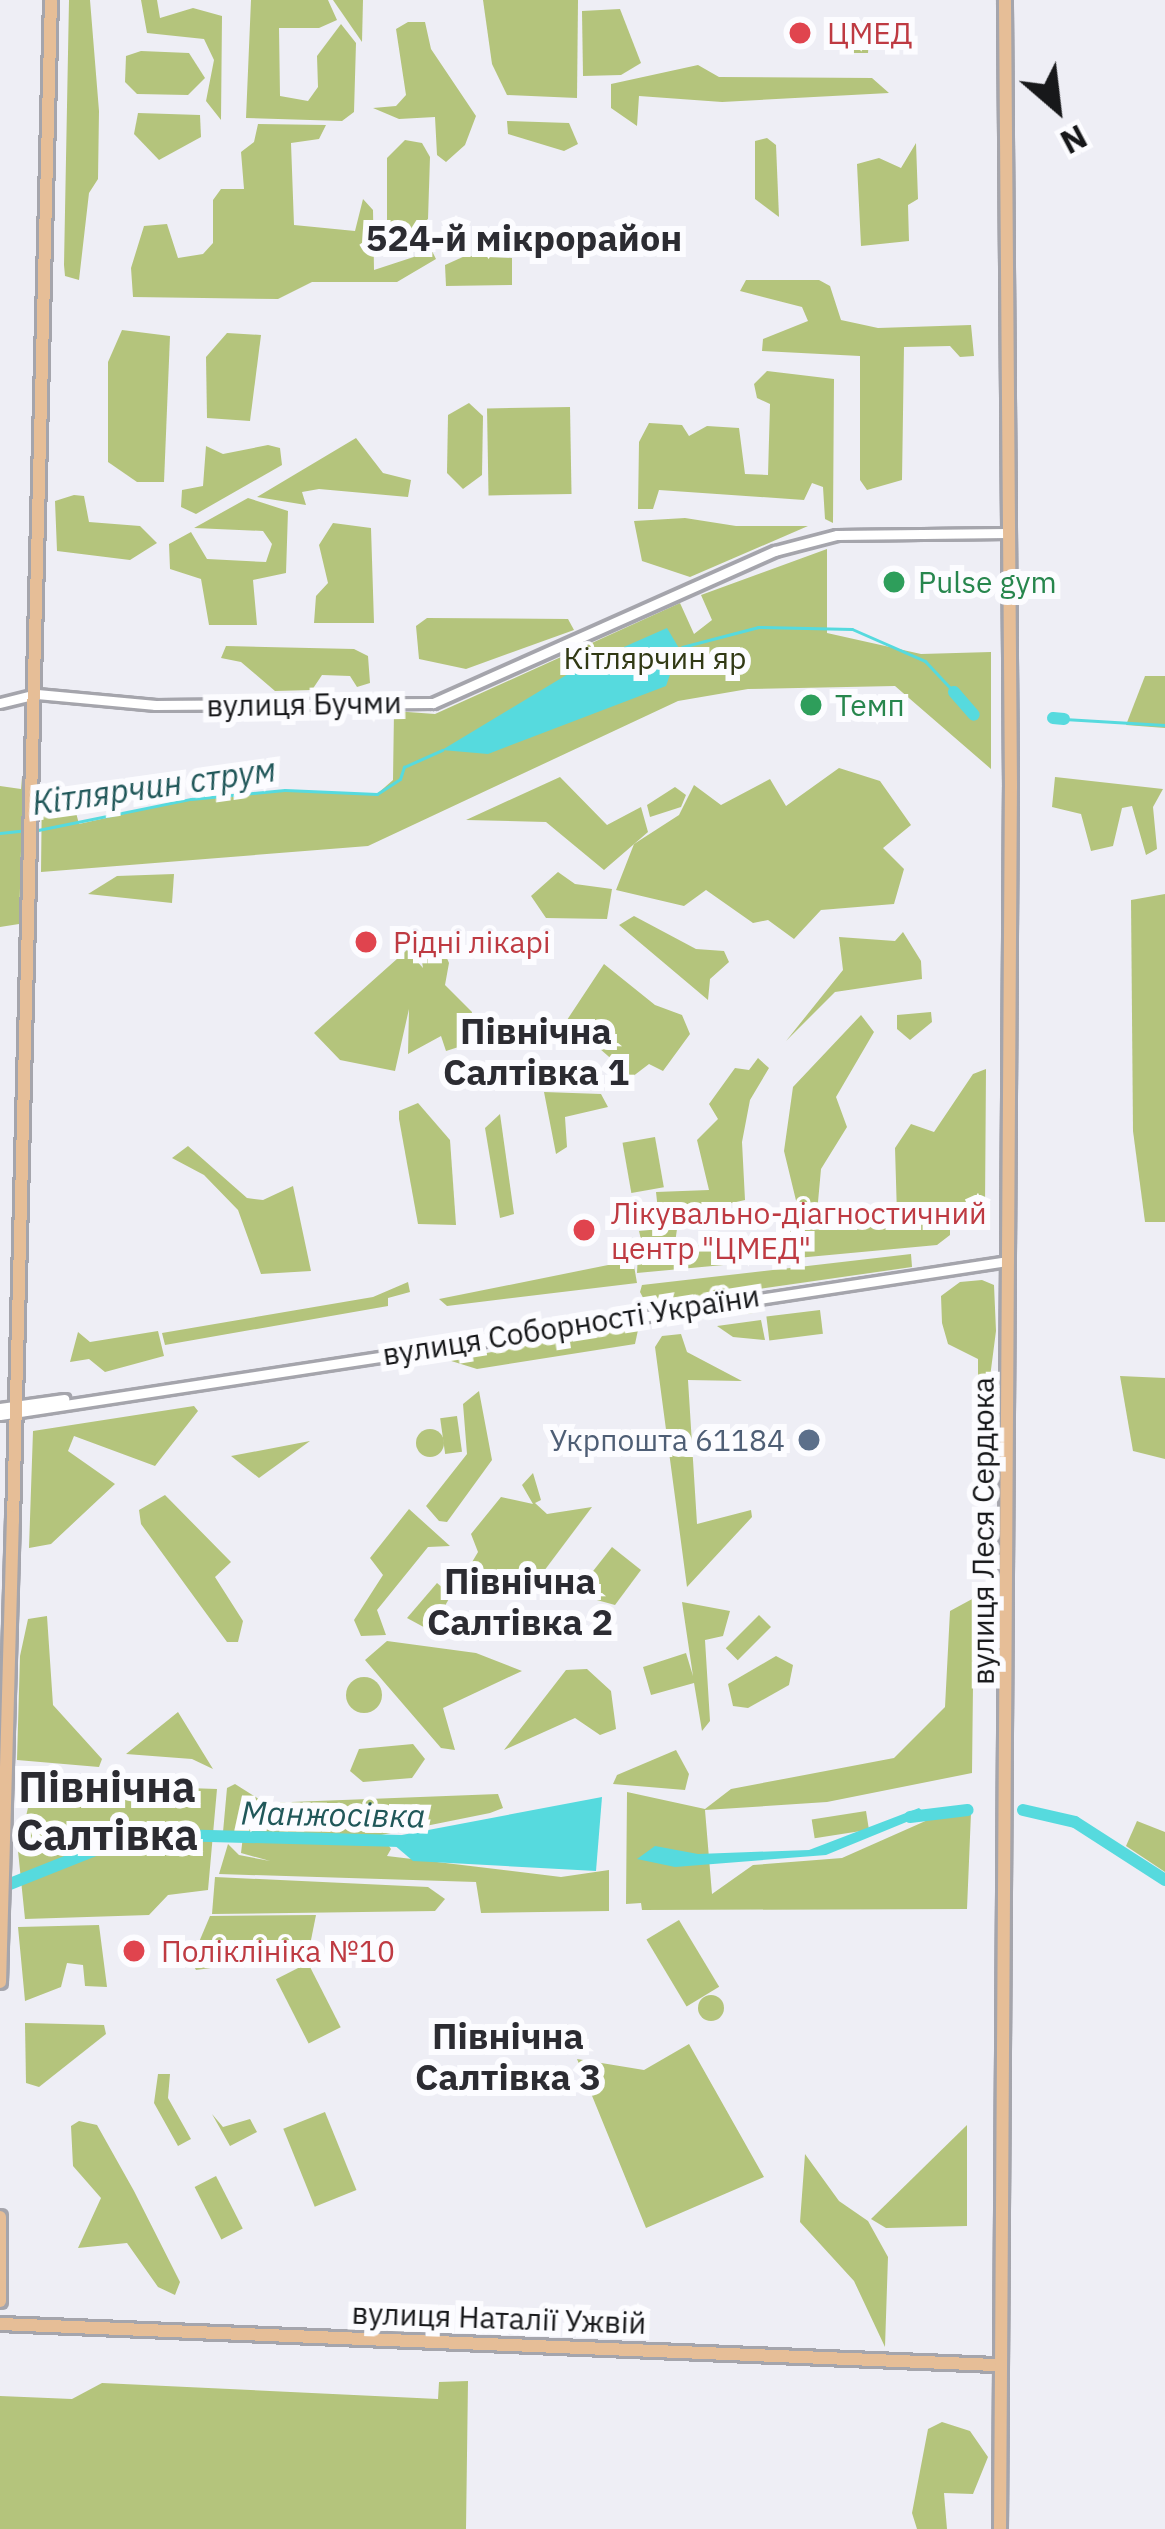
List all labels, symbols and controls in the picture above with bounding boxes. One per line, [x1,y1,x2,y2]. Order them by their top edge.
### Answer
place label: ЦМЕД [827,15,913,51]
marker: ЦМЕД [784,17,816,49]
north arrow [997,48,1117,168]
text: N [1053,116,1095,165]
district label: 524-й мікрорайон [366,216,682,260]
place label: Pulse gym [918,564,1057,600]
marker: Pulse gym [881,569,907,595]
park label: Кітлярчин яр [564,640,746,676]
street label: вулиця Бучми [206,684,402,724]
place label: Темп [835,687,905,723]
marker: Темп [798,692,824,718]
water label: Кітлярчин струм [29,749,279,823]
place label: Рідні лікарі [393,924,550,960]
marker: Рідні лікарі [350,926,382,958]
district label: Північна Салтівка 1 [443,1008,629,1093]
place label: Лікувально-діагностичний центр "ЦМЕД" [611,1195,987,1266]
marker: Лікувально-діагностичний центр "ЦМЕД" [568,1214,600,1246]
street label: вулиця Соборності України [380,1277,762,1373]
street label: вулиця Леся Сердюка [965,1377,1001,1685]
place label: Укрпошта 61184 [550,1422,785,1458]
marker: Укрпошта 61184 [796,1427,822,1453]
district label: Північна Салтівка 2 [427,1558,613,1643]
district label: Північна Салтівка [16,1762,198,1860]
water label: Манжосівка [240,1793,426,1835]
place label: Поліклініка №10 [161,1933,395,1969]
marker: Поліклініка №10 [118,1935,150,1967]
district label: Північна Салтівка 3 [415,2013,601,2098]
street label: вулиця Наталії Ужвій [351,2295,647,2341]

